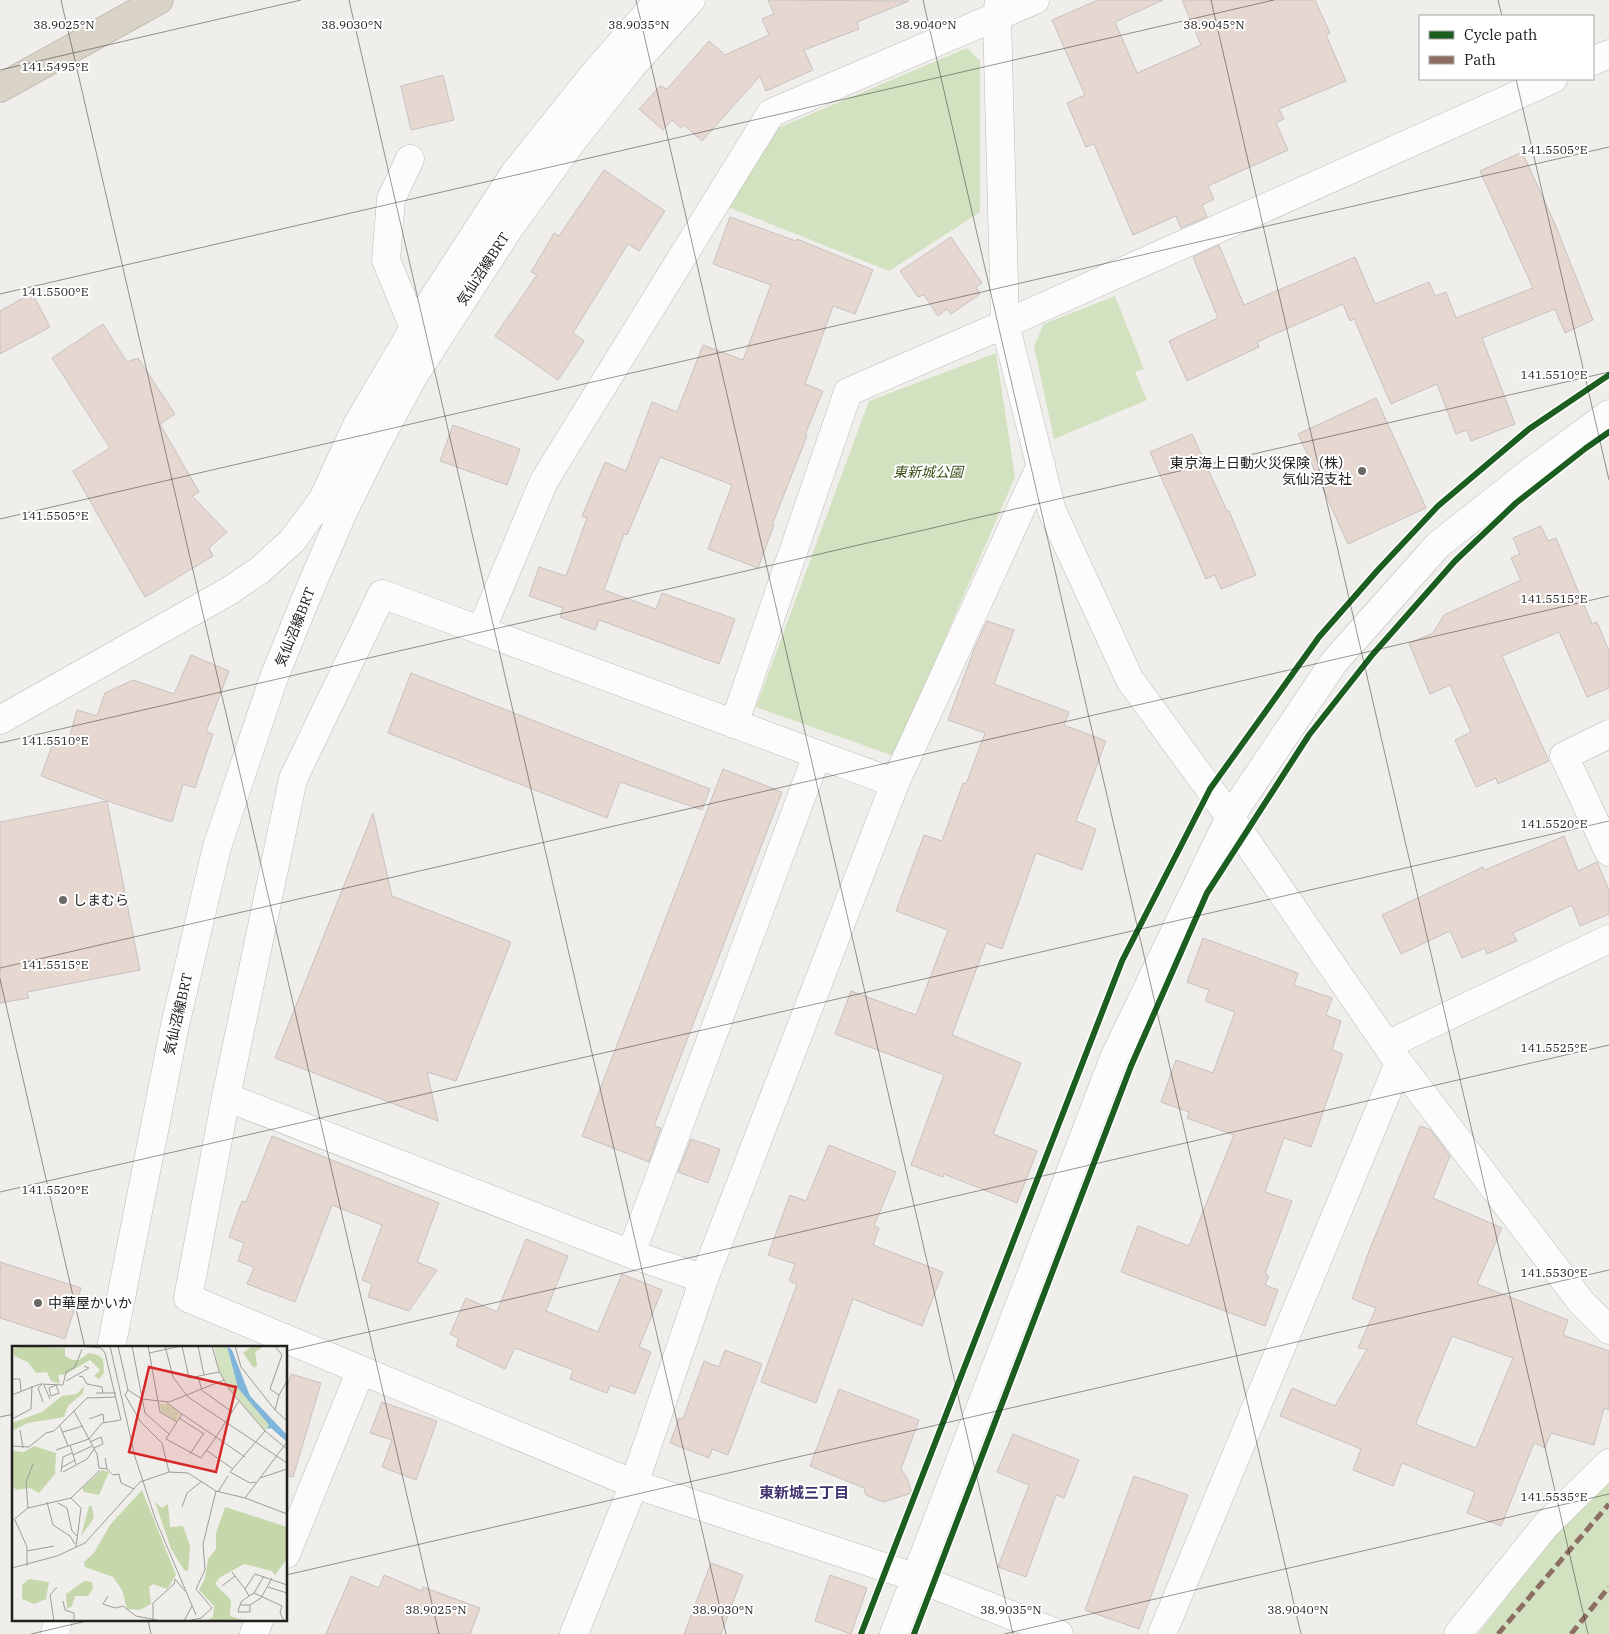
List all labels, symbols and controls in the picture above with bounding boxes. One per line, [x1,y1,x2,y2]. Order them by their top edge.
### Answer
legend [1419,15,1594,80]
text: 38.9025°N [33,17,95,32]
text: 38.9030°N [321,17,383,32]
text: 38.9035°N [608,17,670,32]
text: 38.9040°N [895,17,957,32]
text: 38.9045°N [1183,17,1245,32]
text: Cycle path [1464,25,1537,44]
text: Path [1464,50,1496,69]
text: 141.5495°E [22,59,88,74]
text: 141.5505°E [1521,142,1587,157]
street label: 気仙沼線BRT [453,229,513,309]
text: 141.5500°E [22,284,88,299]
text: 141.5510°E [1521,367,1587,382]
place label: 東京海上日動火災保険（株） 気仙沼支社 [1170,454,1352,488]
park label: 東新城公園 [893,463,965,481]
marker: 東京海上日動火災保険（株） 気仙沼支社 [1356,465,1368,477]
text: 141.5505°E [22,508,88,523]
street label: 気仙沼線BRT [271,585,319,669]
text: 141.5515°E [1521,591,1587,606]
text: 141.5510°E [22,733,88,748]
text: 141.5520°E [1521,816,1587,831]
place label: しまむら [73,891,129,909]
marker: しまむら [57,894,69,906]
text: 141.5515°E [22,957,88,972]
street label: 気仙沼線BRT [160,971,196,1057]
text: 141.5525°E [1521,1040,1587,1055]
text: 141.5520°E [22,1182,88,1197]
text: 141.5530°E [1521,1265,1587,1280]
place label: 中華屋かいか [48,1294,132,1312]
marker: 中華屋かいか [32,1297,44,1309]
inset map [12,1346,288,1622]
district label: 東新城三丁目 [759,1483,849,1502]
text: 141.5535°E [1521,1489,1587,1504]
text: 38.9025°N [405,1602,467,1617]
text: 38.9030°N [692,1602,754,1617]
text: 38.9035°N [980,1602,1042,1617]
text: 38.9040°N [1267,1602,1329,1617]

